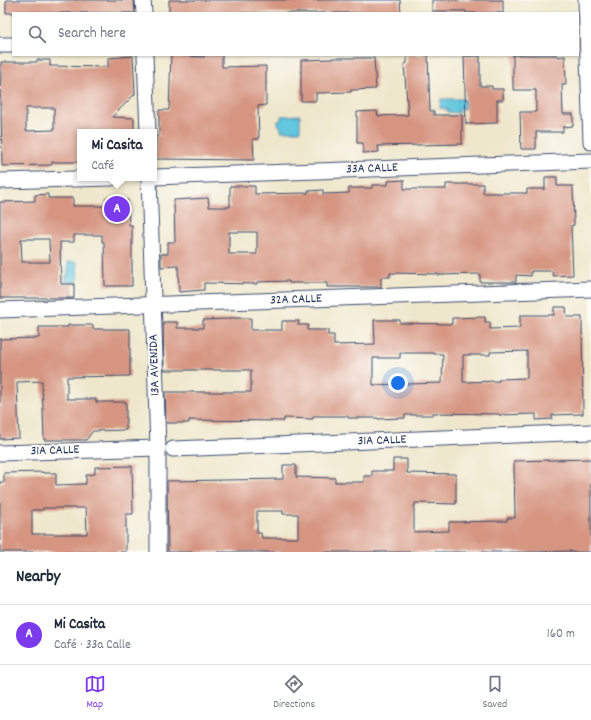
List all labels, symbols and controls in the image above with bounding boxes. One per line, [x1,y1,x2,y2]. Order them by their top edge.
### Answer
search box [12,12,579,56]
icon: search [26,23,48,45]
text: Search here [58,23,126,45]
popup [77,129,157,181]
text: Mi Casita [91,135,143,157]
text: Café [91,157,114,176]
street label: 33A CALLE [346,159,398,179]
pin: A [104,194,130,224]
street label: 32A CALLE [270,290,322,310]
street label: 13A AVENIDA [144,334,166,396]
your location [388,373,408,393]
street label: 31A CALLE [357,431,407,451]
street label: 31A CALLE [30,441,80,461]
text: Nearby [16,566,60,590]
text: Mi Casita [54,614,105,636]
text: A [25,625,33,644]
text: 160 m [547,625,575,644]
text: Café · 33a Calle [54,636,131,655]
tab: Map [84,673,106,713]
tab: Directions [273,673,315,713]
tab: Saved [483,673,507,713]

